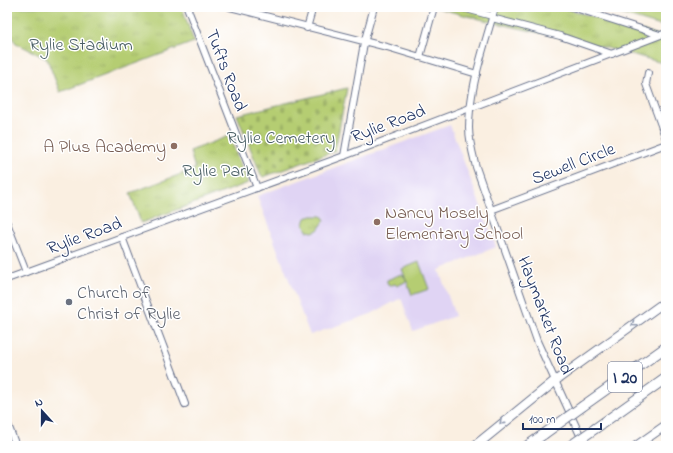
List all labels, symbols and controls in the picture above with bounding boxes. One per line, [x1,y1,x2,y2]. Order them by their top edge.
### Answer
street label: Tufts Road [198,26,253,116]
park label: Rylie Stadium [29,33,133,59]
street label: Rylie Road [348,99,430,151]
park label: Rylie Cemetery [227,126,335,152]
place label: A Plus Academy [43,135,166,161]
street label: Sewell Circle [528,137,620,193]
marker: A Plus Academy [169,141,179,151]
park label: Rylie Park [182,159,254,185]
place label: Nancy Mosely Elementary School [385,201,523,248]
street label: Rylie Road [44,211,126,262]
marker: Nancy Mosely Elementary School [372,217,382,227]
street label: Haymarket Road [510,253,579,379]
place label: Church of Christ of Rylie [77,281,181,328]
marker: Church of Christ of Rylie [64,297,74,307]
one-way arrow [631,319,638,327]
road number: I 20 [608,362,642,392]
north arrow [22,391,62,431]
text: N [32,394,45,411]
scale bar [523,405,601,431]
text: 100 m [529,411,556,429]
one-way arrow [500,418,507,425]

